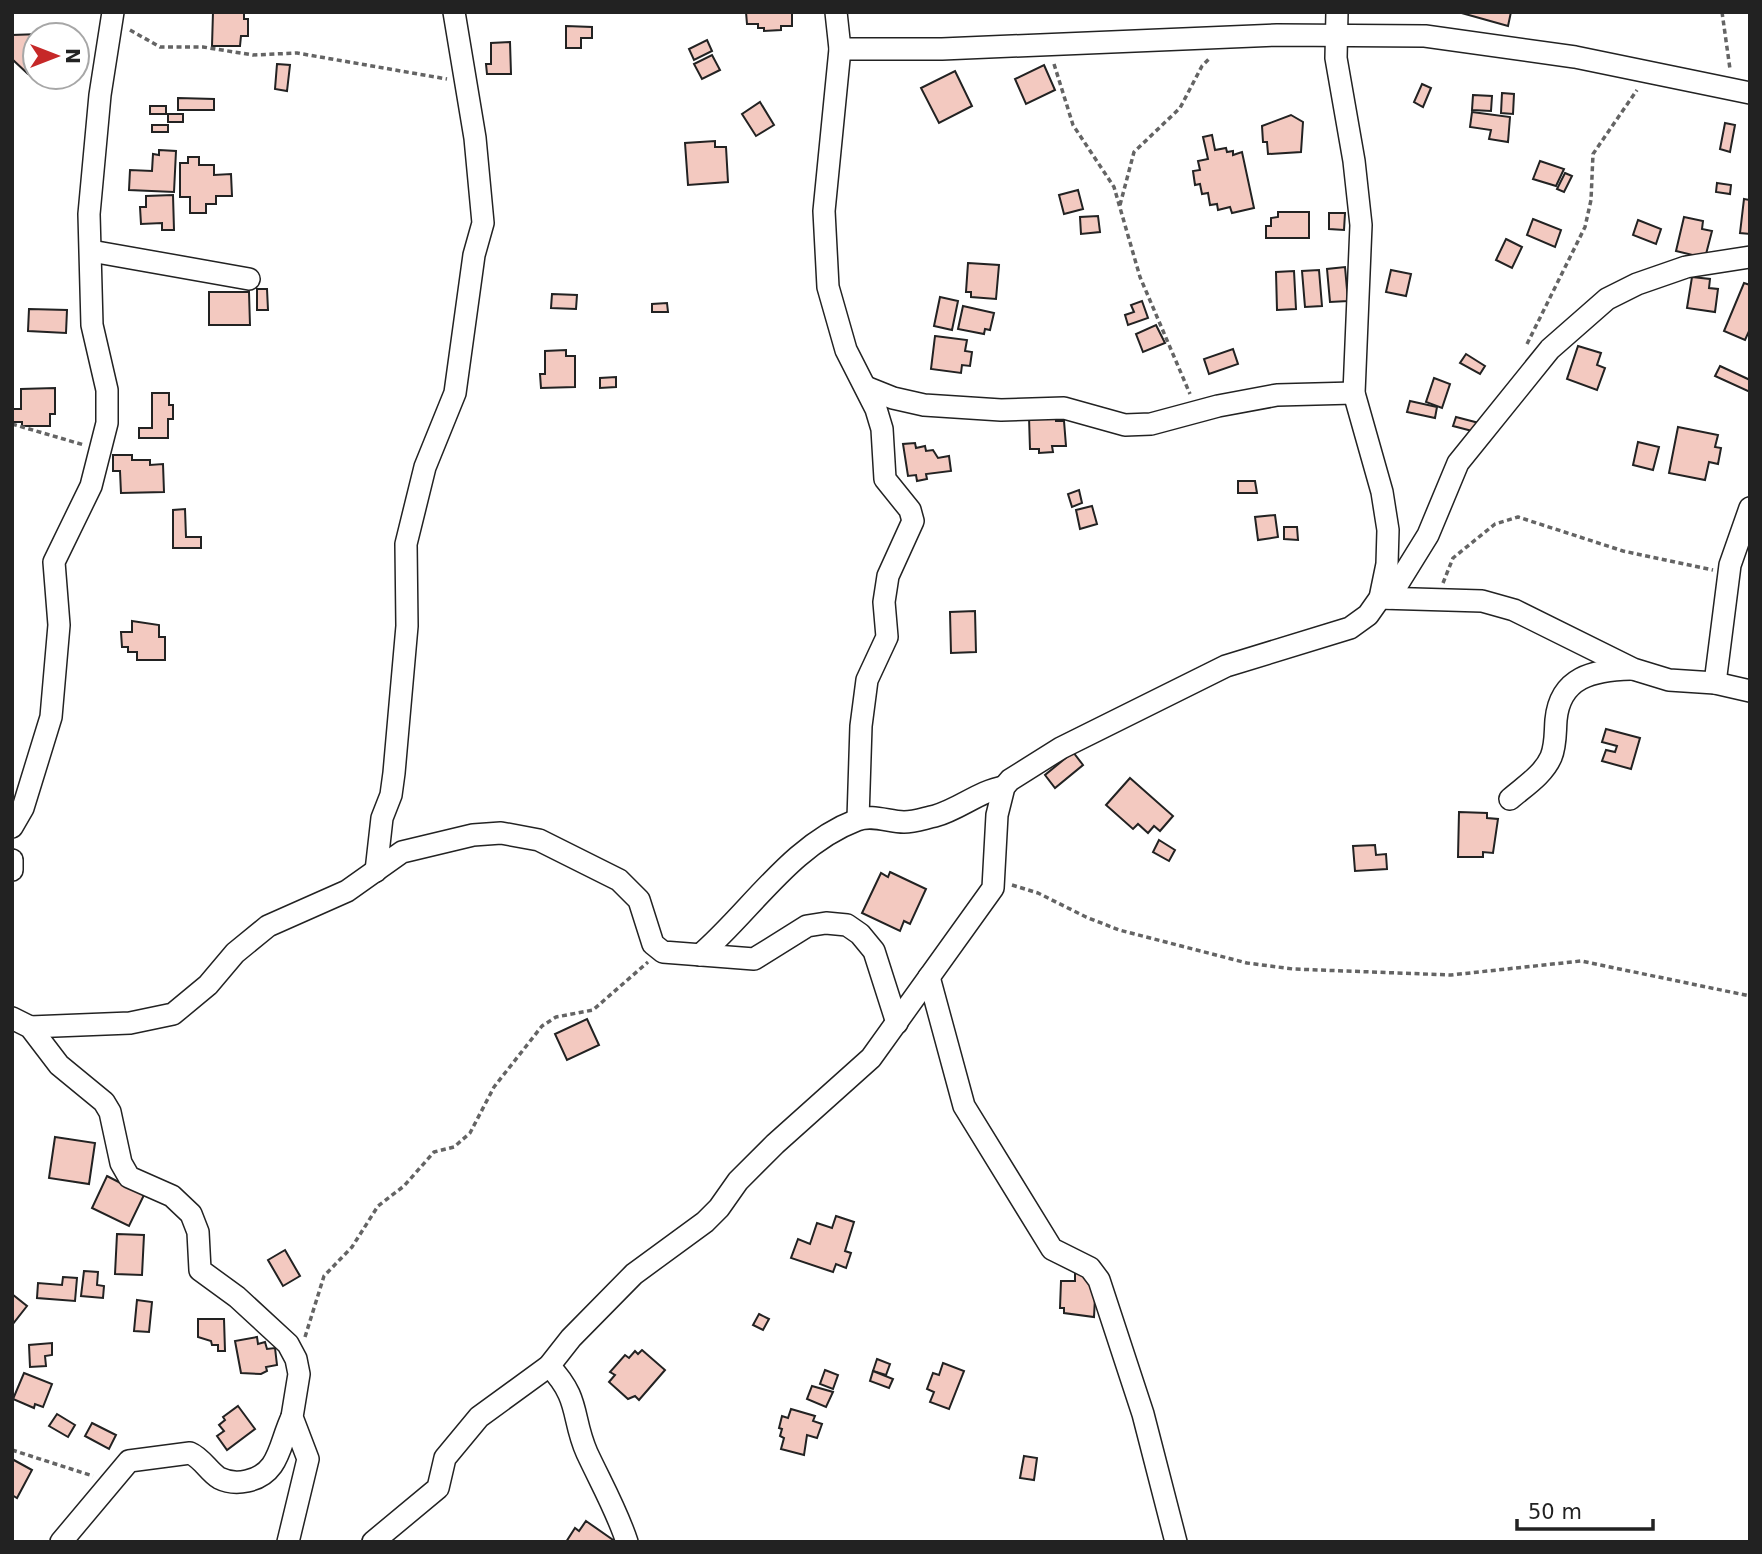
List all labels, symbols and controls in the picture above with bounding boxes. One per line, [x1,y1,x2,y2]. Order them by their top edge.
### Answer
north arrow [21,21,91,91]
text: N [62,48,84,64]
scale bar [1517,1488,1654,1532]
text: 50 m [1528,1500,1582,1524]

